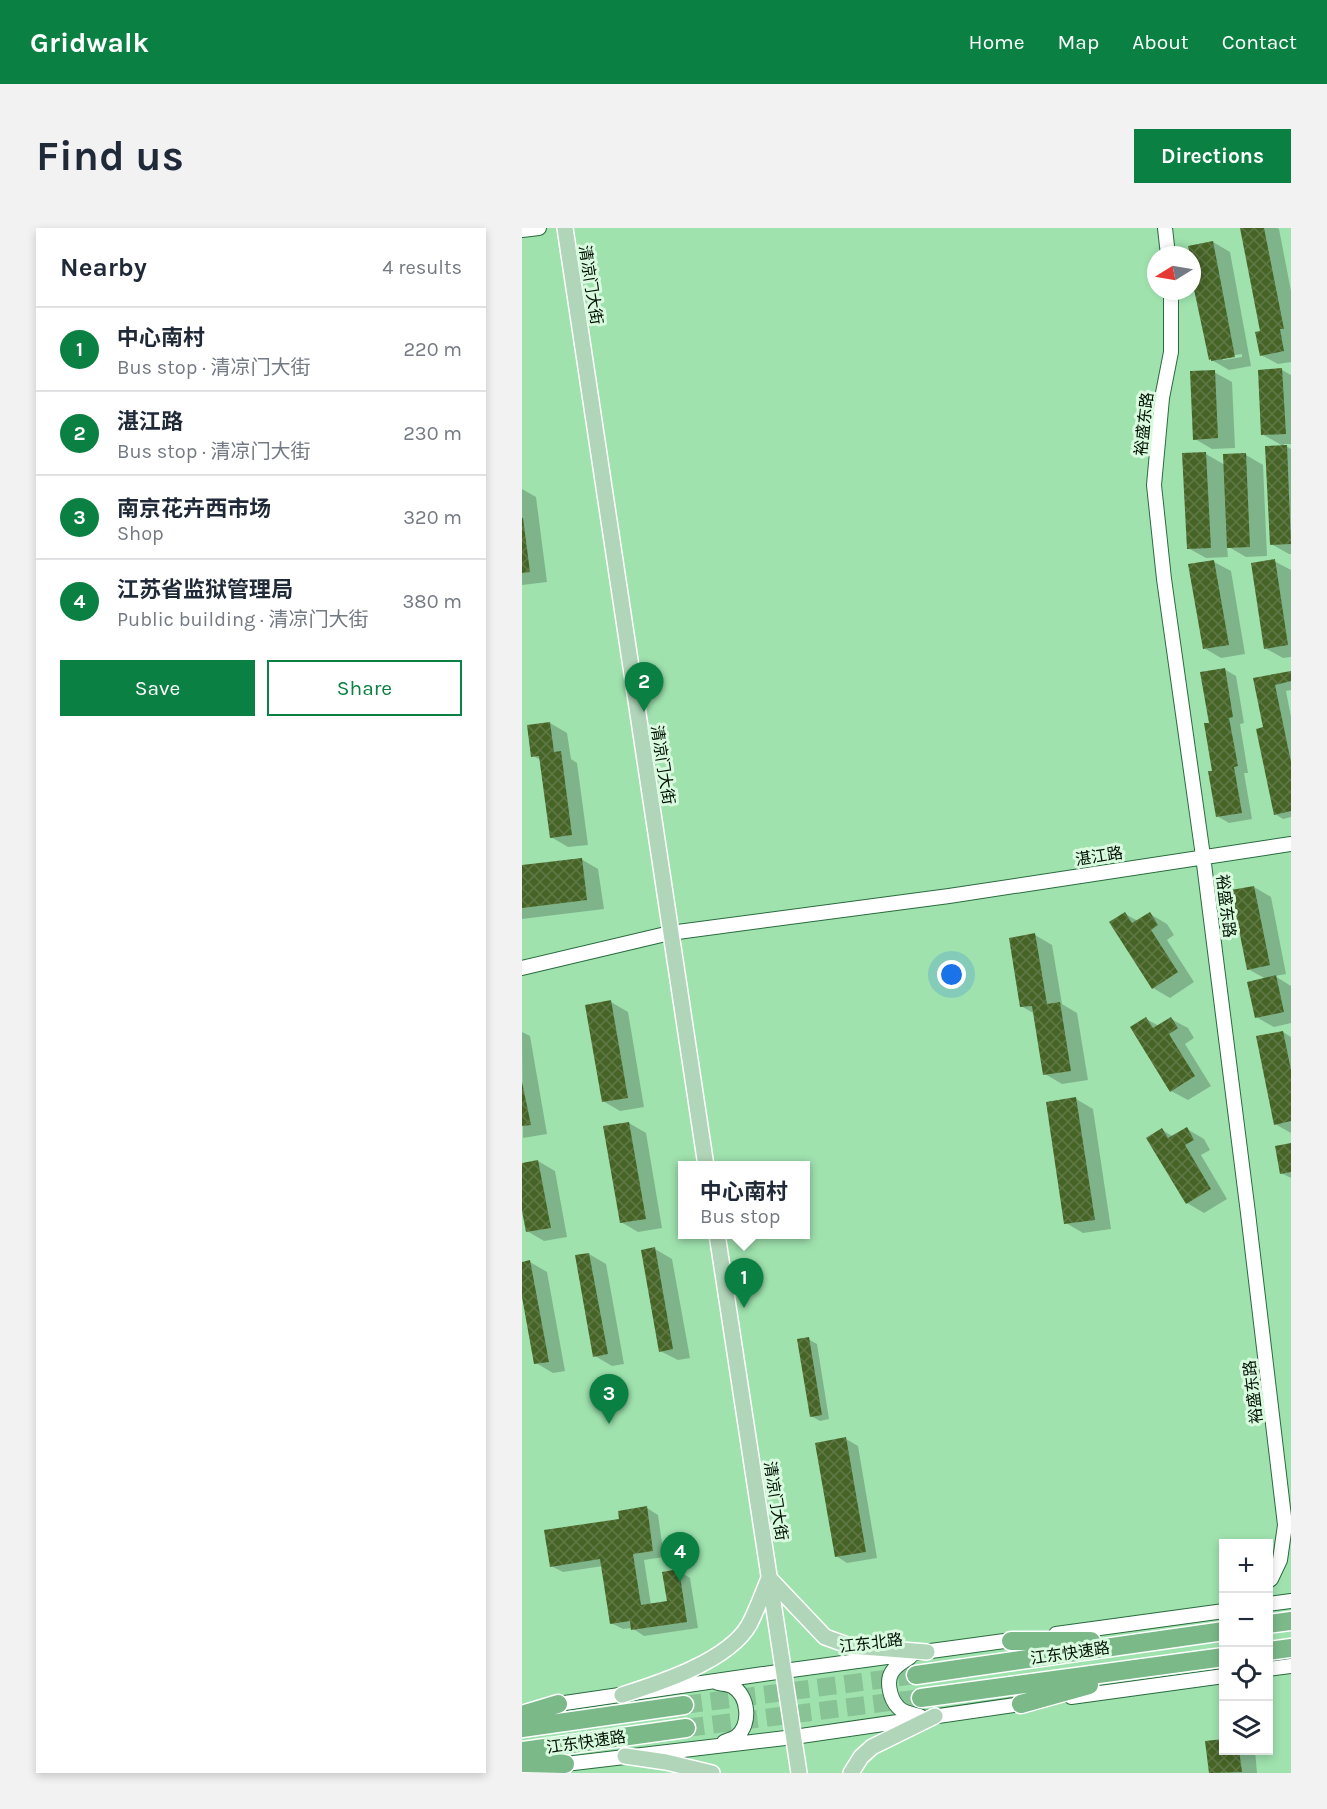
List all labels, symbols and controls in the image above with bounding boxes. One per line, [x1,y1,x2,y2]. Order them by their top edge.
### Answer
text: Gridwalk [30,26,149,59]
text: Home [969,30,1025,54]
text: Map [1058,30,1099,54]
text: About [1132,30,1189,54]
text: Contact [1222,30,1297,54]
button: Directions [1134,129,1291,183]
text: Find us [36,131,184,181]
street label: 清凉门大街 [575,244,607,326]
north arrow [1147,246,1201,300]
text: Nearby [60,252,147,283]
text: 4 results [382,256,462,279]
text: 中心南村 [117,325,205,351]
text: 1 [76,338,83,361]
text: 220 m [403,338,462,361]
text: Bus stop · 清凉门大街 [117,356,311,379]
street label: 裕盛东路 [1131,391,1157,457]
text: 湛江路 [117,409,183,435]
text: 2 [73,422,86,445]
text: 230 m [403,422,462,445]
text: Bus stop · 清凉门大街 [117,440,311,463]
text: 南京花卉西市场 [117,496,271,522]
text: 3 [73,506,86,529]
text: 320 m [403,506,462,529]
text: Shop [117,522,164,545]
text: 江苏省监狱管理局 [117,577,293,603]
text: 4 [74,590,85,613]
text: 380 m [403,590,462,613]
text: Public building · 清凉门大街 [117,608,368,631]
button: Save [60,660,255,716]
button: Share [267,660,462,716]
pin: 2 [624,662,664,712]
street label: 清凉门大街 [647,724,679,806]
street label: 湛江路 [1074,843,1124,869]
street label: 裕盛东路 [1213,873,1239,939]
your location [937,960,966,989]
popup [678,1161,810,1239]
text: 中心南村 [700,1179,788,1205]
text: Bus stop [700,1205,780,1228]
pin: 1 [724,1258,764,1308]
street label: 裕盛东路 [1240,1359,1266,1425]
pin: 3 [590,1374,628,1424]
street label: 清凉门大街 [760,1460,792,1542]
pin: 4 [660,1532,700,1582]
map controls [1219,1539,1273,1755]
button: + [1219,1539,1273,1593]
button: − [1219,1593,1273,1647]
street label: 江东北路 [838,1630,904,1656]
street label: 江东快速路 [1029,1638,1111,1668]
button: locate [1219,1647,1273,1701]
button: layers [1219,1701,1273,1755]
street label: 江东快速路 [545,1727,627,1757]

